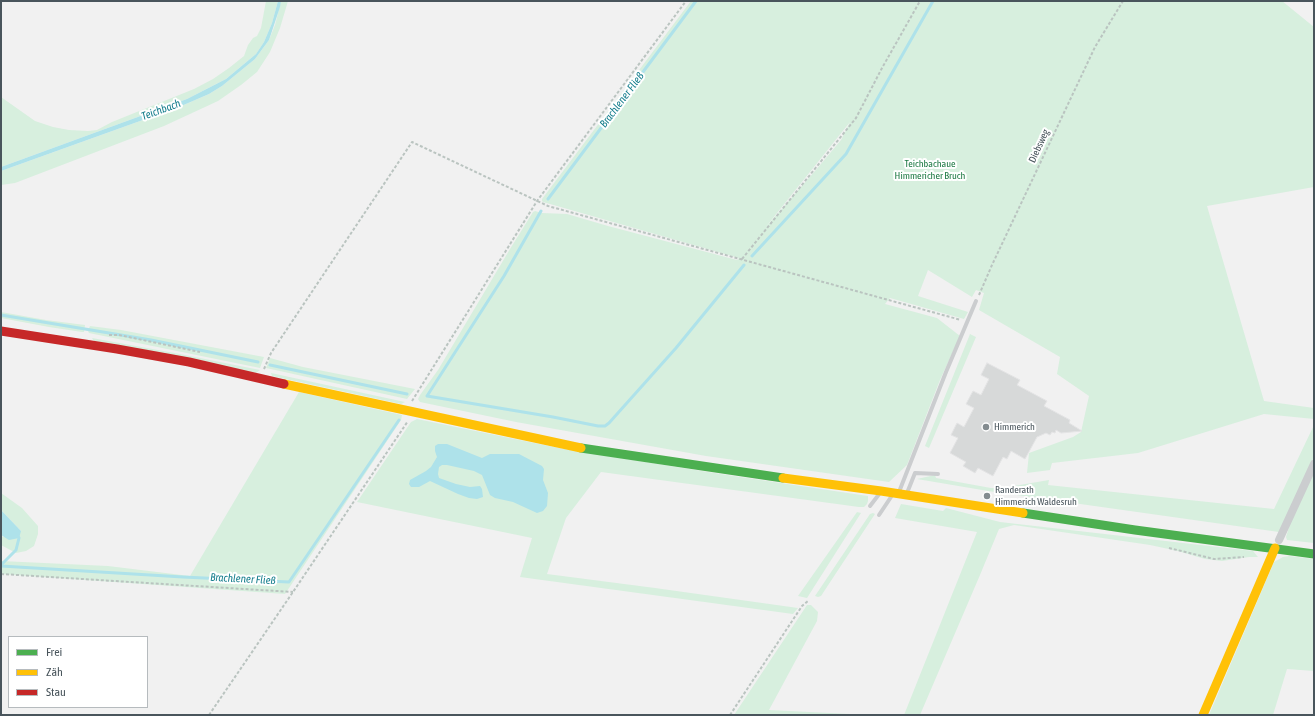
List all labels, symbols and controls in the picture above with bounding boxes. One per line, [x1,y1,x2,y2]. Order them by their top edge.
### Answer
water label: Brachlener Fließ [597,70,647,130]
water label: Teichbach [140,97,182,123]
street label: Diebsweg [1026,127,1052,165]
park label: Teichbachaue Himmericher Bruch [895,158,965,182]
place label: Himmerich [994,421,1035,433]
marker: Himmerich [981,422,991,432]
place label: Randerath Himmerich Waldesruh [995,484,1077,508]
marker: Randerath Himmerich Waldesruh [982,491,992,501]
water label: Brachlener Fließ [210,571,276,587]
legend [8,636,148,708]
text: Frei [46,645,62,659]
text: Zäh [46,665,63,679]
text: Stau [46,685,66,699]

